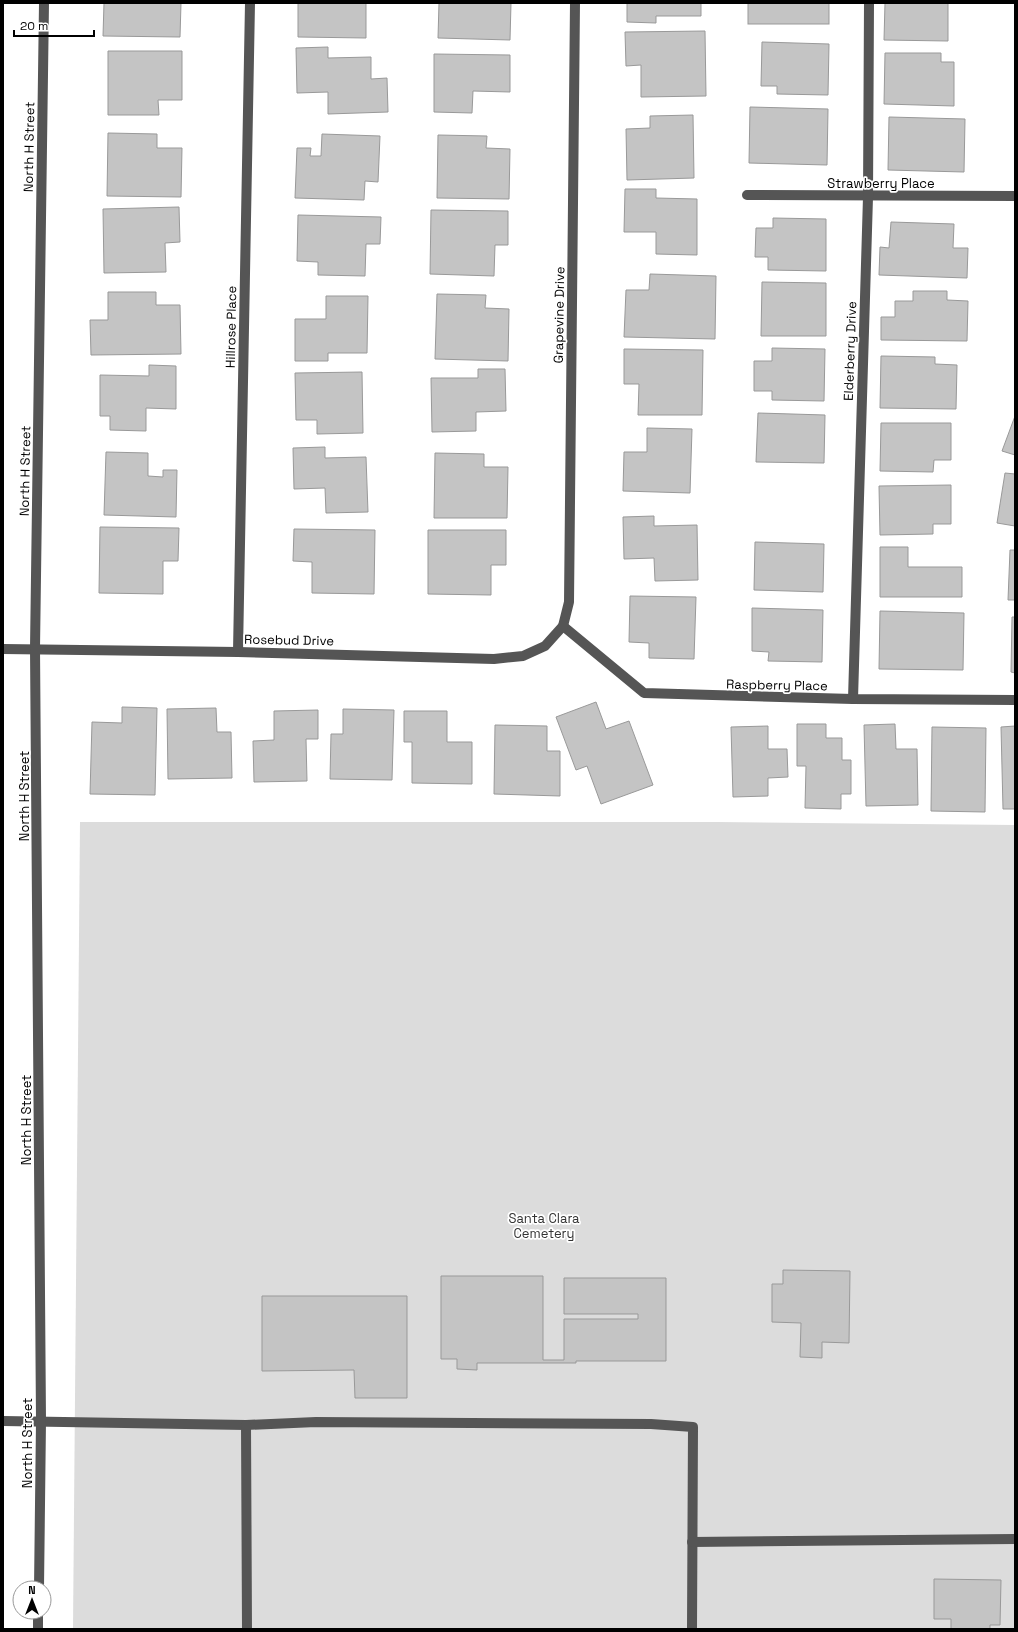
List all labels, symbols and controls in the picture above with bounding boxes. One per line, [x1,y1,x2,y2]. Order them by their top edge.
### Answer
scale bar [14,12,94,38]
text: 20 m [20,18,48,34]
street label: North H Street [20,102,38,192]
street label: Strawberry Place [827,175,935,192]
street label: Grapevine Drive [550,266,568,364]
street label: Hillrose Place [222,286,240,368]
street label: Elderberry Drive [840,301,860,401]
street label: North H Street [16,426,34,516]
street label: Rosebud Drive [244,631,334,649]
street label: Raspberry Place [726,676,828,694]
street label: North H Street [16,751,33,841]
street label: North H Street [18,1075,35,1165]
park label: Santa Clara Cemetery [508,1210,580,1242]
street label: North H Street [19,1398,36,1488]
north arrow [12,1580,52,1620]
text: N [28,1583,36,1597]

